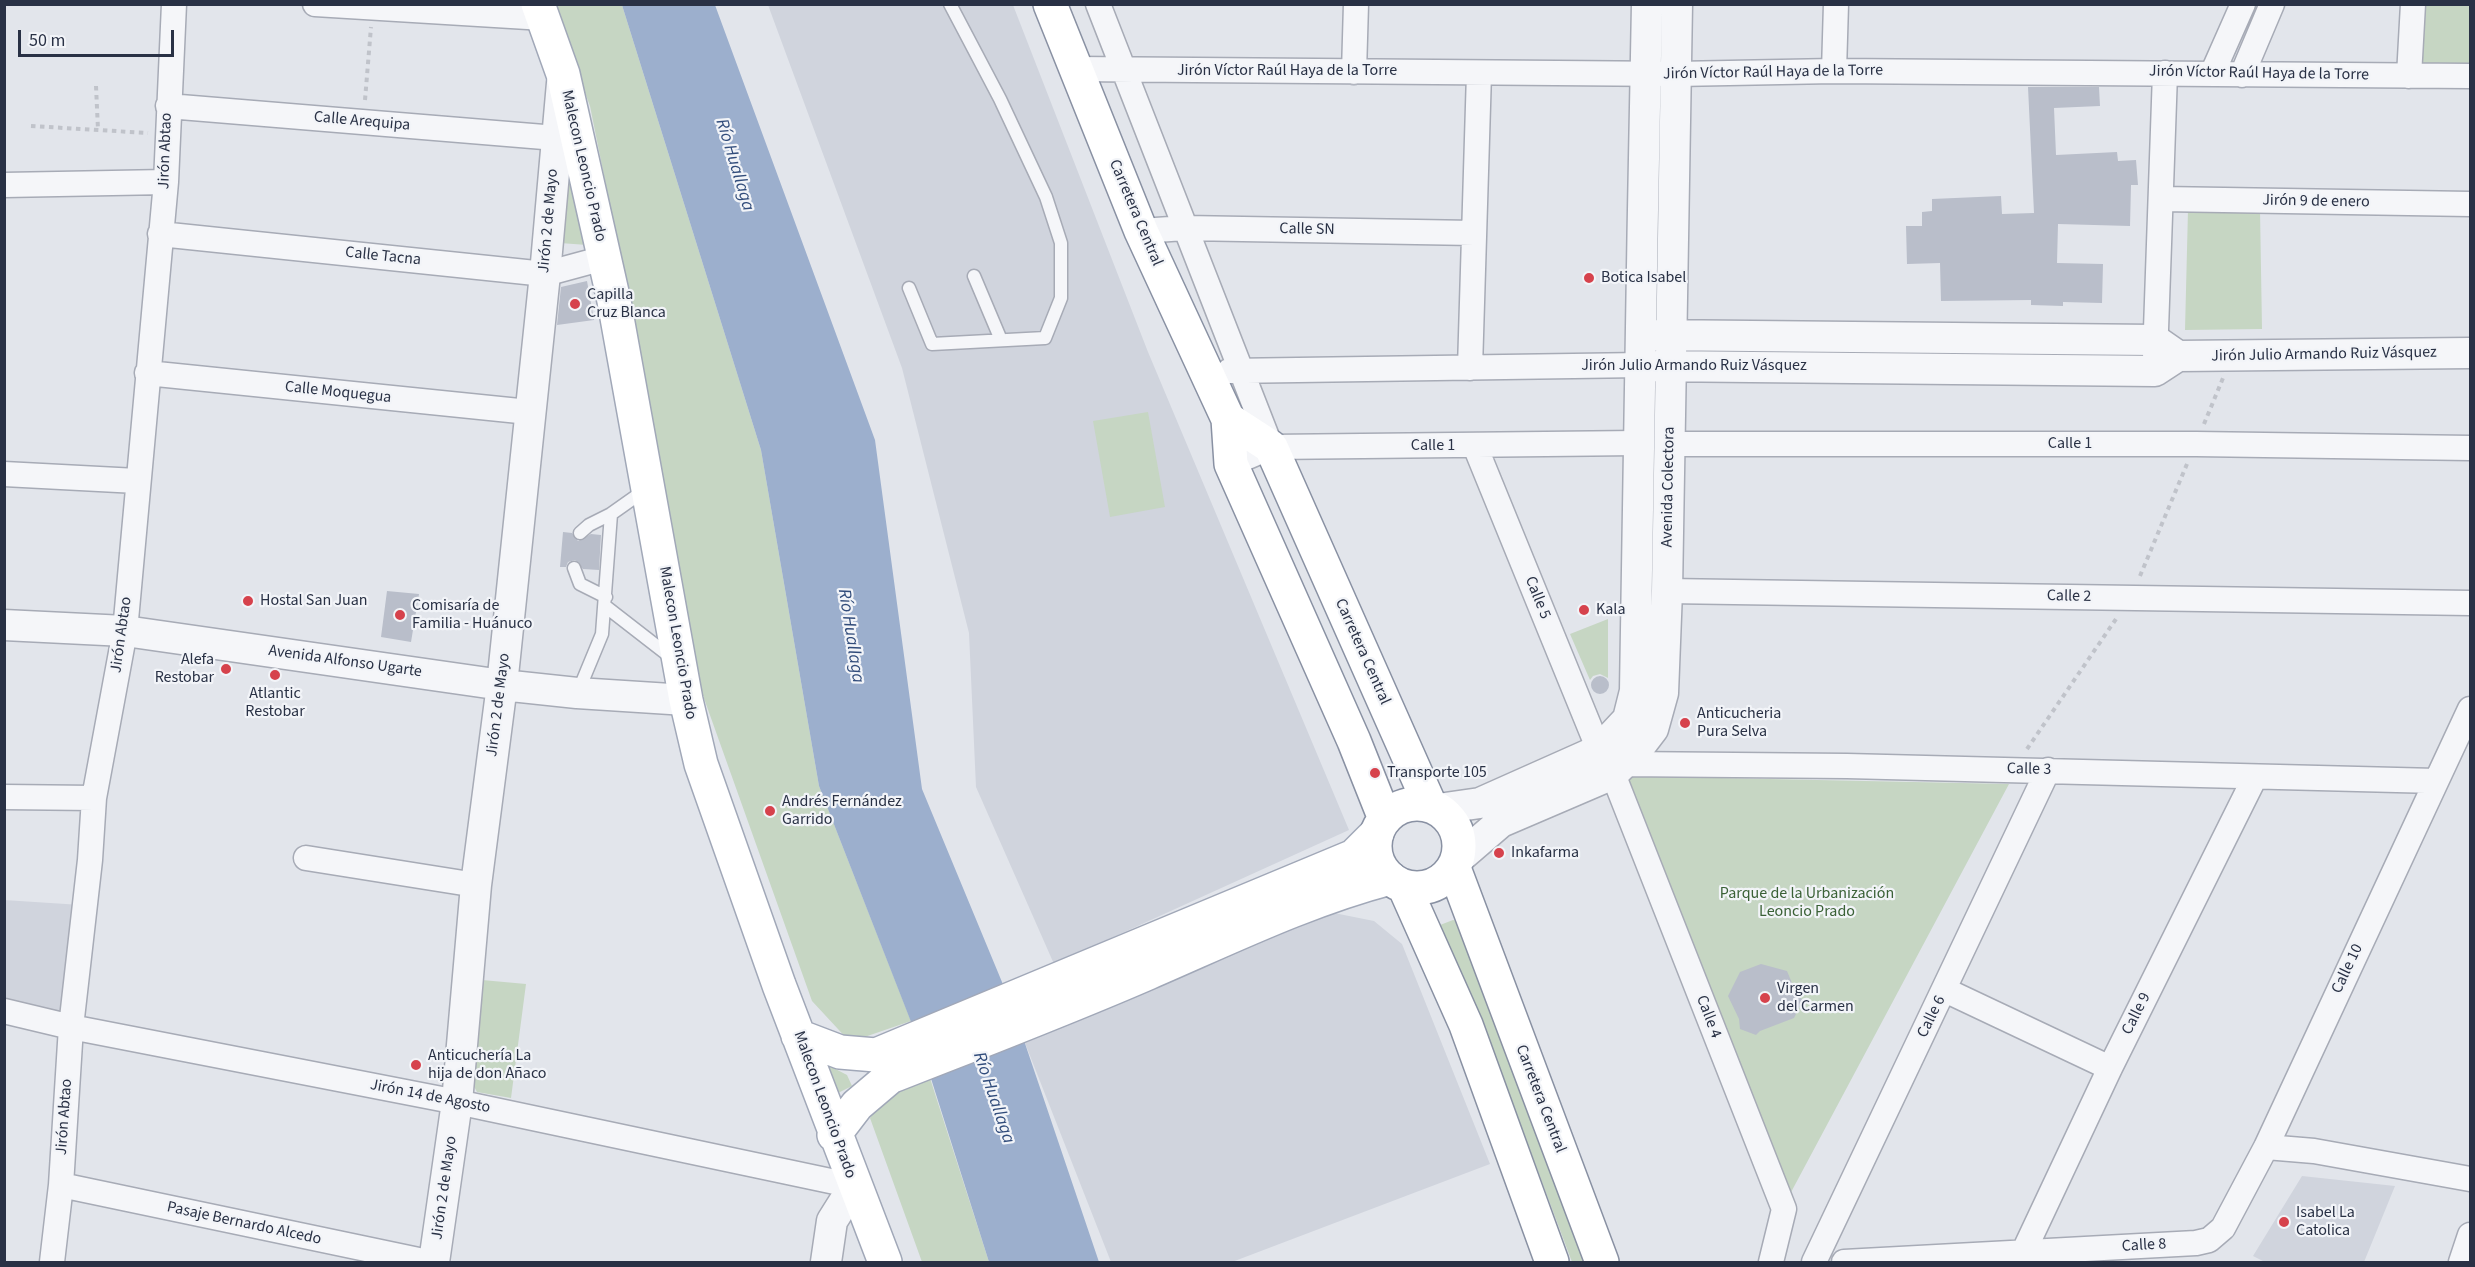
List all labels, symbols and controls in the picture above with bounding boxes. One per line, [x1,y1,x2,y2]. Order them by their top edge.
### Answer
scale bar [21,18,177,56]
text: 50 m [29,28,65,53]
street label: Jirón Víctor Raúl Haya de la Torre [1177,61,1397,81]
street label: Jirón Víctor Raúl Haya de la Torre [1663,61,1883,85]
street label: Jirón Víctor Raúl Haya de la Torre [2149,62,2369,86]
street label: Malecon Leoncio Prado [556,88,610,244]
street label: Calle Arequipa [313,108,411,136]
street label: Jirón Abtao [155,112,177,190]
water label: Río Huallaga [710,116,758,214]
street label: Carretera Central [1104,157,1166,269]
street label: Jirón 2 de Mayo [535,168,563,274]
street label: Jirón 9 de enero [2262,191,2370,213]
street label: Calle SN [1279,220,1335,240]
street label: Calle Tacna [344,243,422,271]
place label: Botica Isabel [1601,268,1686,288]
marker: Botica Isabel [1582,271,1596,285]
place label: Capilla Cruz Blanca [587,285,666,323]
marker: Capilla Cruz Blanca [568,297,582,311]
street label: Jirón Julio Armando Ruiz Vásquez [2211,343,2437,367]
street label: Jirón Julio Armando Ruiz Vásquez [1581,356,1807,376]
street label: Calle Moquegua [284,378,392,408]
street label: Avenida Colectora [1658,426,1680,548]
street label: Calle 1 [2048,434,2092,454]
street label: Calle 1 [1411,436,1455,456]
street label: Malecon Leoncio Prado [654,565,700,721]
street label: Calle 5 [1520,574,1554,622]
water label: Río Huallaga [832,587,868,685]
street label: Calle 2 [2047,587,2091,607]
place label: Hostal San Juan [260,591,368,611]
marker: Hostal San Juan [241,594,255,608]
street label: Jirón Abtao [107,596,137,674]
place label: Comisaría de Familia - Huánuco [412,596,532,634]
street label: Carretera Central [1330,596,1394,708]
place label: Kala [1596,600,1625,620]
marker: Kala [1577,603,1591,617]
marker: Comisaría de Familia - Huánuco [393,608,407,622]
street label: Avenida Alfonso Ugarte [267,642,423,682]
place label: Alefa Restobar [155,650,214,688]
street label: Jirón 2 de Mayo [483,652,515,758]
marker: Alefa Restobar [219,662,233,676]
marker: Atlantic Restobar [268,668,282,682]
place label: Atlantic Restobar [245,684,305,722]
place label: Anticucheria Pura Selva [1697,704,1781,742]
marker: Anticucheria Pura Selva [1678,716,1692,730]
street label: Calle 3 [2007,760,2051,780]
place label: Transporte 105 [1387,763,1487,783]
marker: Transporte 105 [1368,766,1382,780]
place label: Andrés Fernández Garrido [782,792,902,830]
marker: Andrés Fernández Garrido [763,804,777,818]
place label: Inkafarma [1511,843,1579,863]
marker: Inkafarma [1492,846,1506,860]
park label: Parque de la Urbanización Leoncio Prado [1720,884,1894,922]
street label: Calle 10 [2328,941,2368,997]
place label: Virgen del Carmen [1777,979,1854,1017]
street label: Calle 9 [2118,990,2156,1038]
marker: Virgen del Carmen [1758,991,1772,1005]
street label: Calle 4 [1691,993,1725,1041]
street label: Calle 6 [1914,993,1950,1041]
street label: Malecon Leoncio Prado [788,1029,860,1181]
street label: Carretera Central [1511,1042,1569,1156]
place label: Anticuchería La hija de don Añaco [428,1046,547,1084]
water label: Río Huallaga [967,1050,1019,1146]
marker: Anticuchería La hija de don Añaco [409,1058,423,1072]
street label: Jirón 14 de Agosto [368,1076,492,1118]
street label: Jirón Abtao [53,1078,77,1156]
street label: Jirón 2 de Mayo [428,1135,462,1241]
street label: Pasaje Bernardo Alcedo [165,1198,323,1250]
place label: Isabel La Catolica [2296,1203,2355,1241]
marker: Isabel La Catolica [2277,1215,2291,1229]
street label: Calle 8 [2121,1235,2167,1257]

